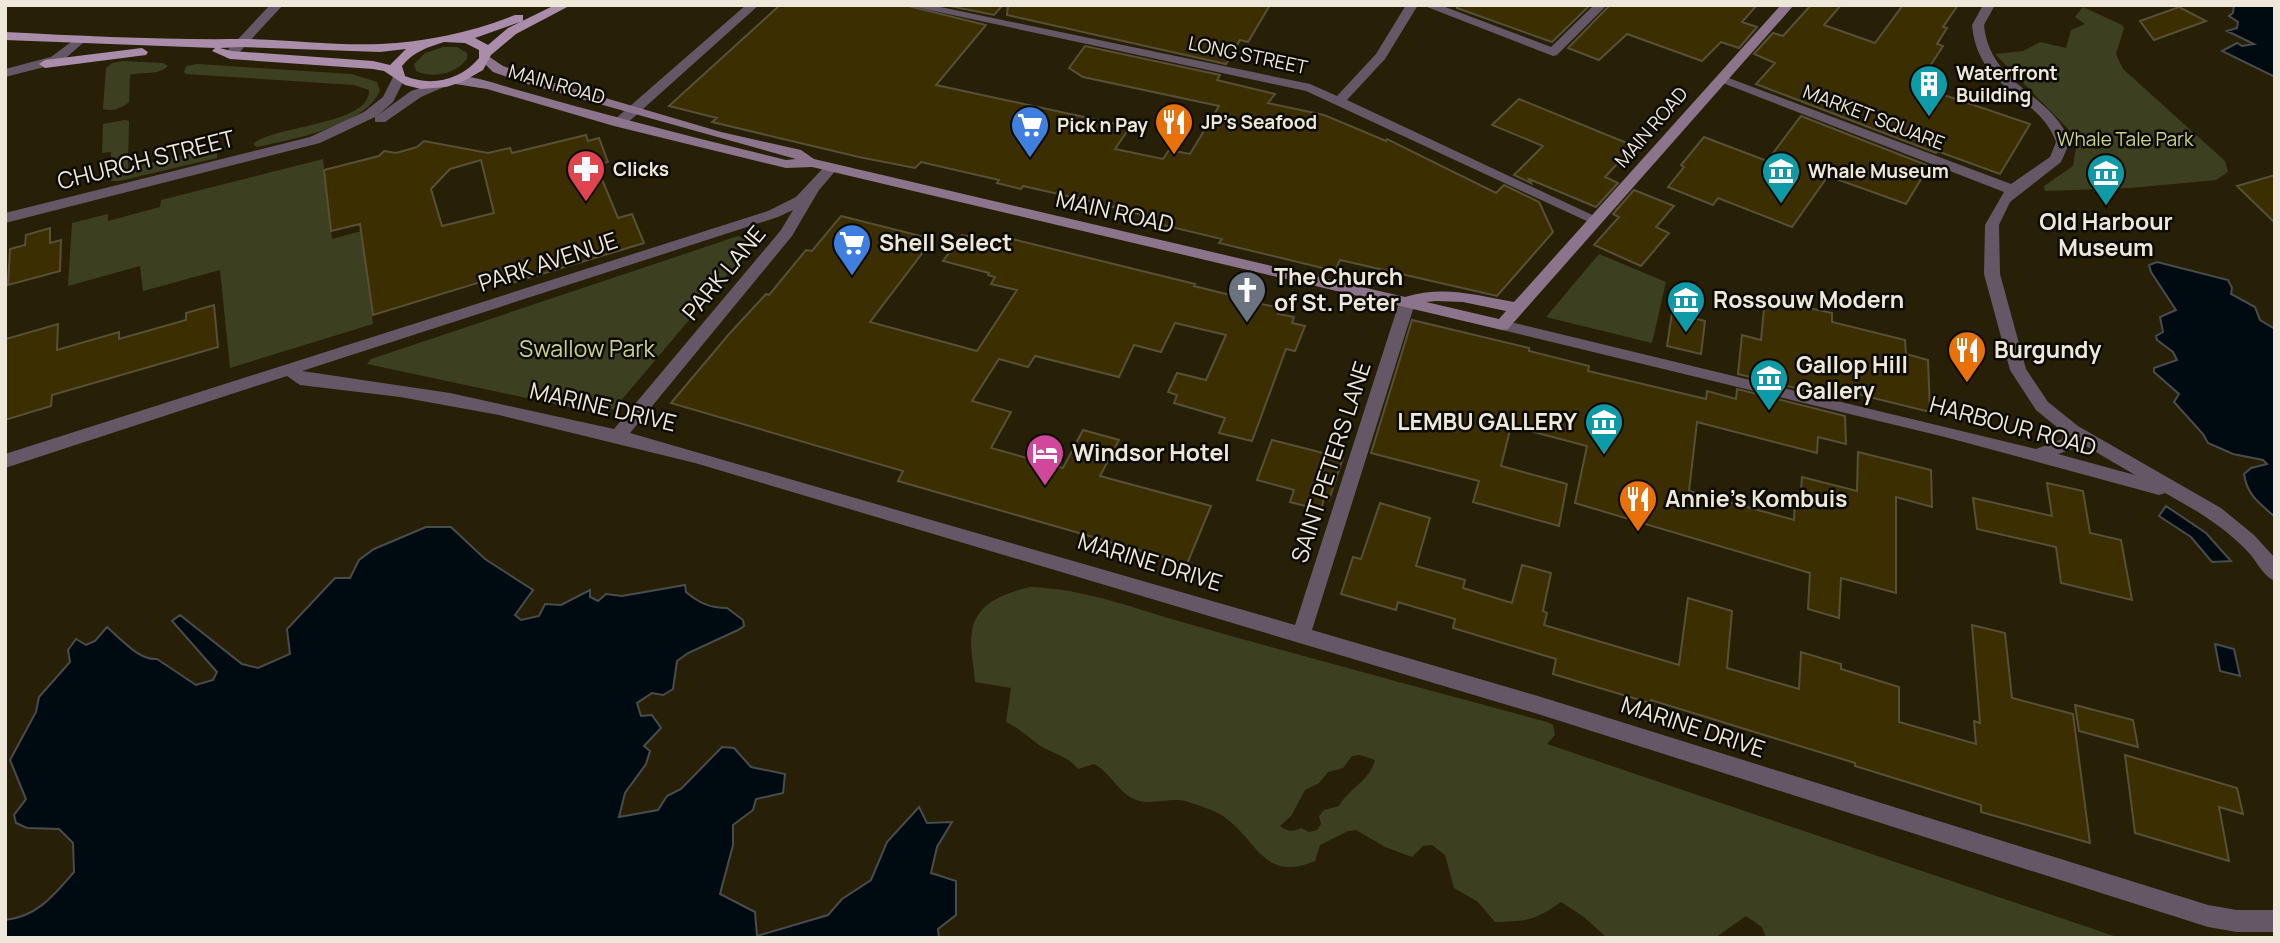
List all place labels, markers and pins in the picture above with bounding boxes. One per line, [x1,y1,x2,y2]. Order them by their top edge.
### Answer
place label: Waterfront Building [1956,60,2058,108]
building icon: Waterfront Building [1908,63,1950,118]
restaurant icon: JP's Seafood [1153,101,1195,156]
supermarket icon: Pick n Pay [1009,104,1051,159]
place label: JP's Seafood [1201,109,1317,135]
place label: Pick n Pay [1057,112,1148,138]
pharmacy icon: Clicks [565,148,607,203]
museum icon: Whale Museum [1760,150,1802,205]
museum icon: Old Harbour Museum [2085,152,2127,207]
place label: Clicks [613,156,669,182]
place label: Whale Museum [1808,158,1949,184]
place label: Old Harbour Museum [2039,205,2173,263]
supermarket icon: Shell Select [831,222,873,277]
place label: Shell Select [879,226,1012,258]
place label: The Church of St. Peter [1274,260,1403,318]
church icon: The Church of St. Peter [1226,269,1268,324]
museum icon: Rossouw Modern [1665,279,1707,334]
place label: Rossouw Modern [1713,283,1904,315]
restaurant icon: Burgundy [1946,329,1988,384]
place label: Burgundy [1994,333,2102,365]
place label: Gallop Hill Gallery [1796,348,1908,406]
museum icon: Gallop Hill Gallery [1748,357,1790,412]
museum icon: LEMBU GALLERY [1583,401,1625,456]
place label: LEMBU GALLERY [1397,405,1578,437]
hotel icon: Windsor Hotel [1024,432,1066,487]
place label: Windsor Hotel [1072,436,1230,468]
restaurant icon: Annie's Kombuis [1617,478,1659,533]
place label: Annie's Kombuis [1665,482,1848,514]

